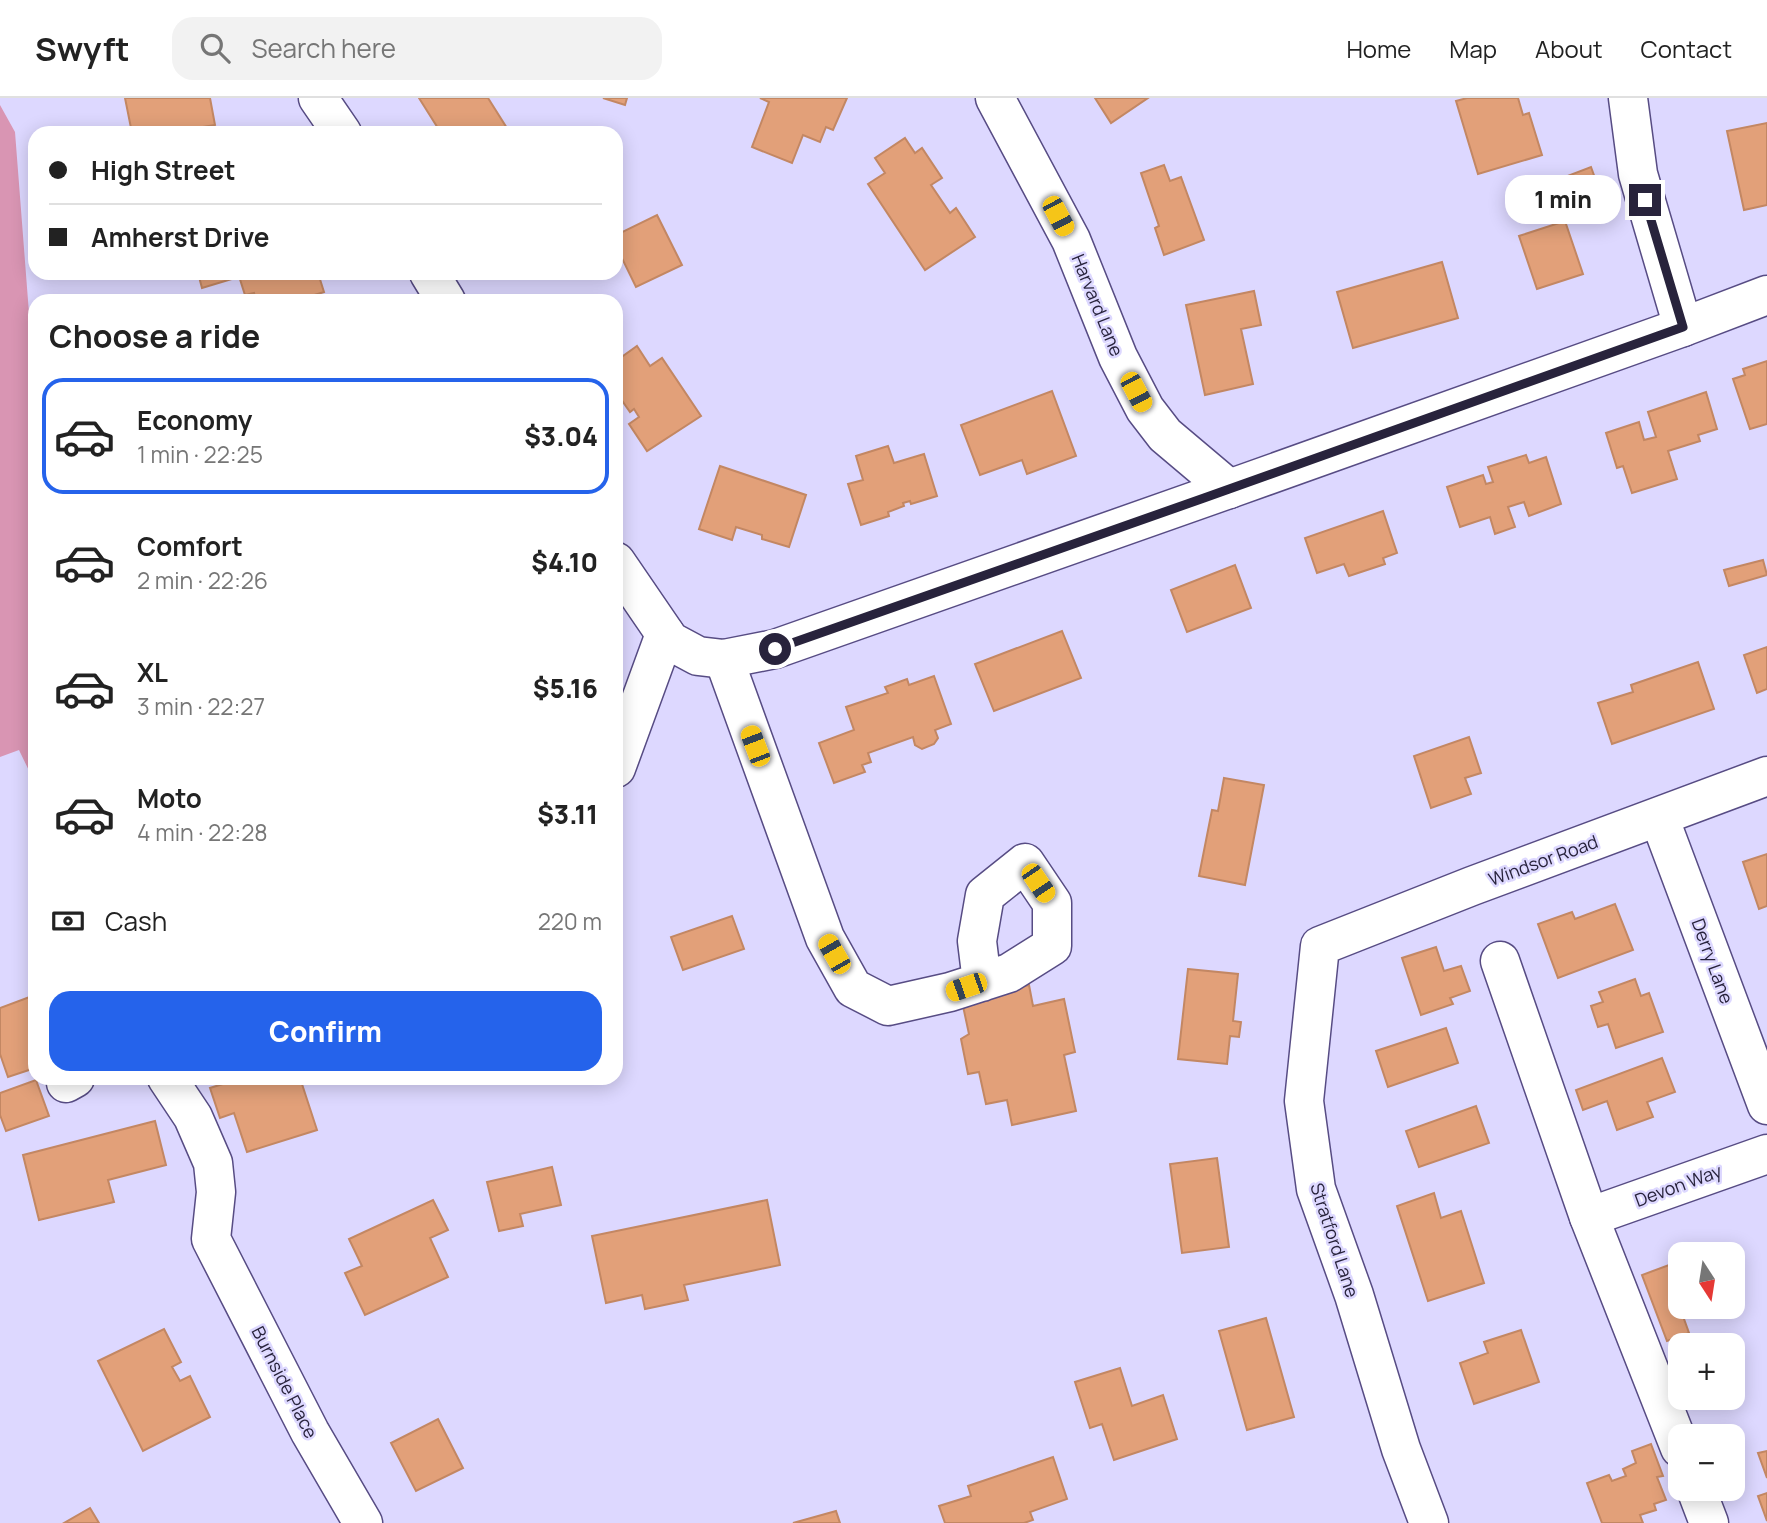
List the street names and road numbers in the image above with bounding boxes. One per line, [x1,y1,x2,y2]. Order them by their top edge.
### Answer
street label: Harvard Lane [1067,250,1129,360]
street label: Windsor Road [1485,829,1601,891]
street label: Derry Lane [1687,915,1739,1007]
street label: Devon Way [1631,1158,1725,1212]
street label: Stratford Lane [1305,1180,1365,1300]
street label: Burnside Place [246,1322,324,1442]

